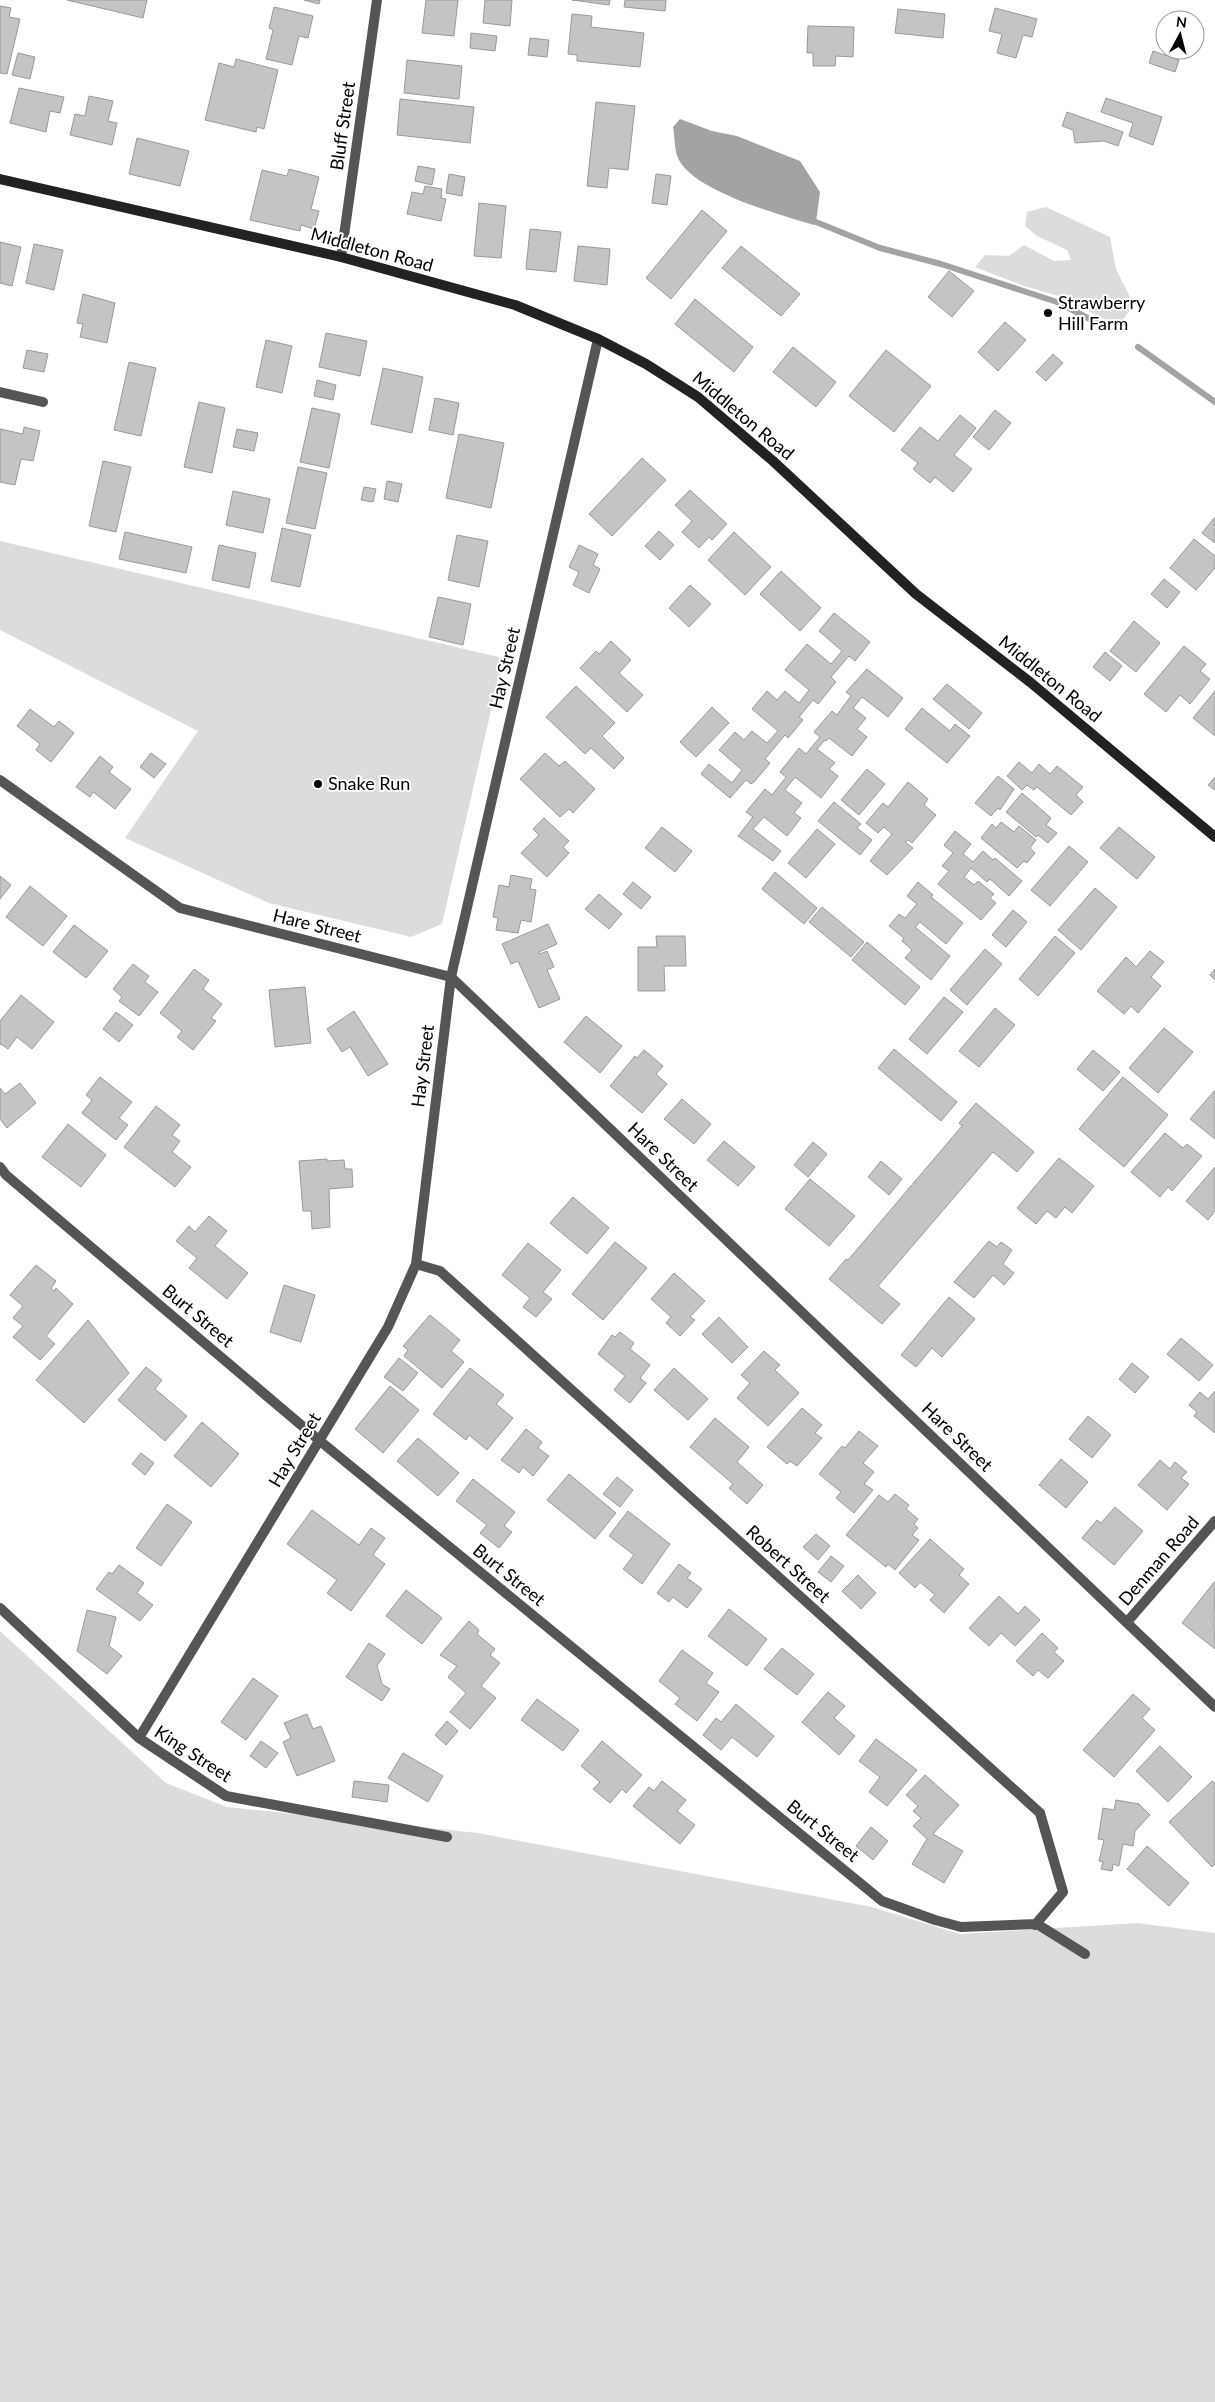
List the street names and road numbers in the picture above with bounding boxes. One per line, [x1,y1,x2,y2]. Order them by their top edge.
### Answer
street label: Bluff Street [325,80,359,172]
street label: Middleton Road [309,222,436,276]
street label: Middleton Road [688,366,799,464]
street label: Hay Street [484,624,524,711]
street label: Middleton Road [995,630,1106,726]
street label: Hare Street [271,903,364,947]
street label: Hay Street [406,1023,438,1108]
street label: Hare Street [624,1117,704,1196]
street label: Burt Street [158,1279,239,1352]
street label: Hare Street [918,1397,998,1476]
street label: Hay Street [263,1408,325,1491]
street label: Denman Road [1113,1511,1203,1610]
street label: Robert Street [742,1520,836,1607]
street label: Burt Street [469,1538,551,1610]
street label: King Street [151,1720,237,1787]
street label: Burt Street [783,1794,865,1866]

